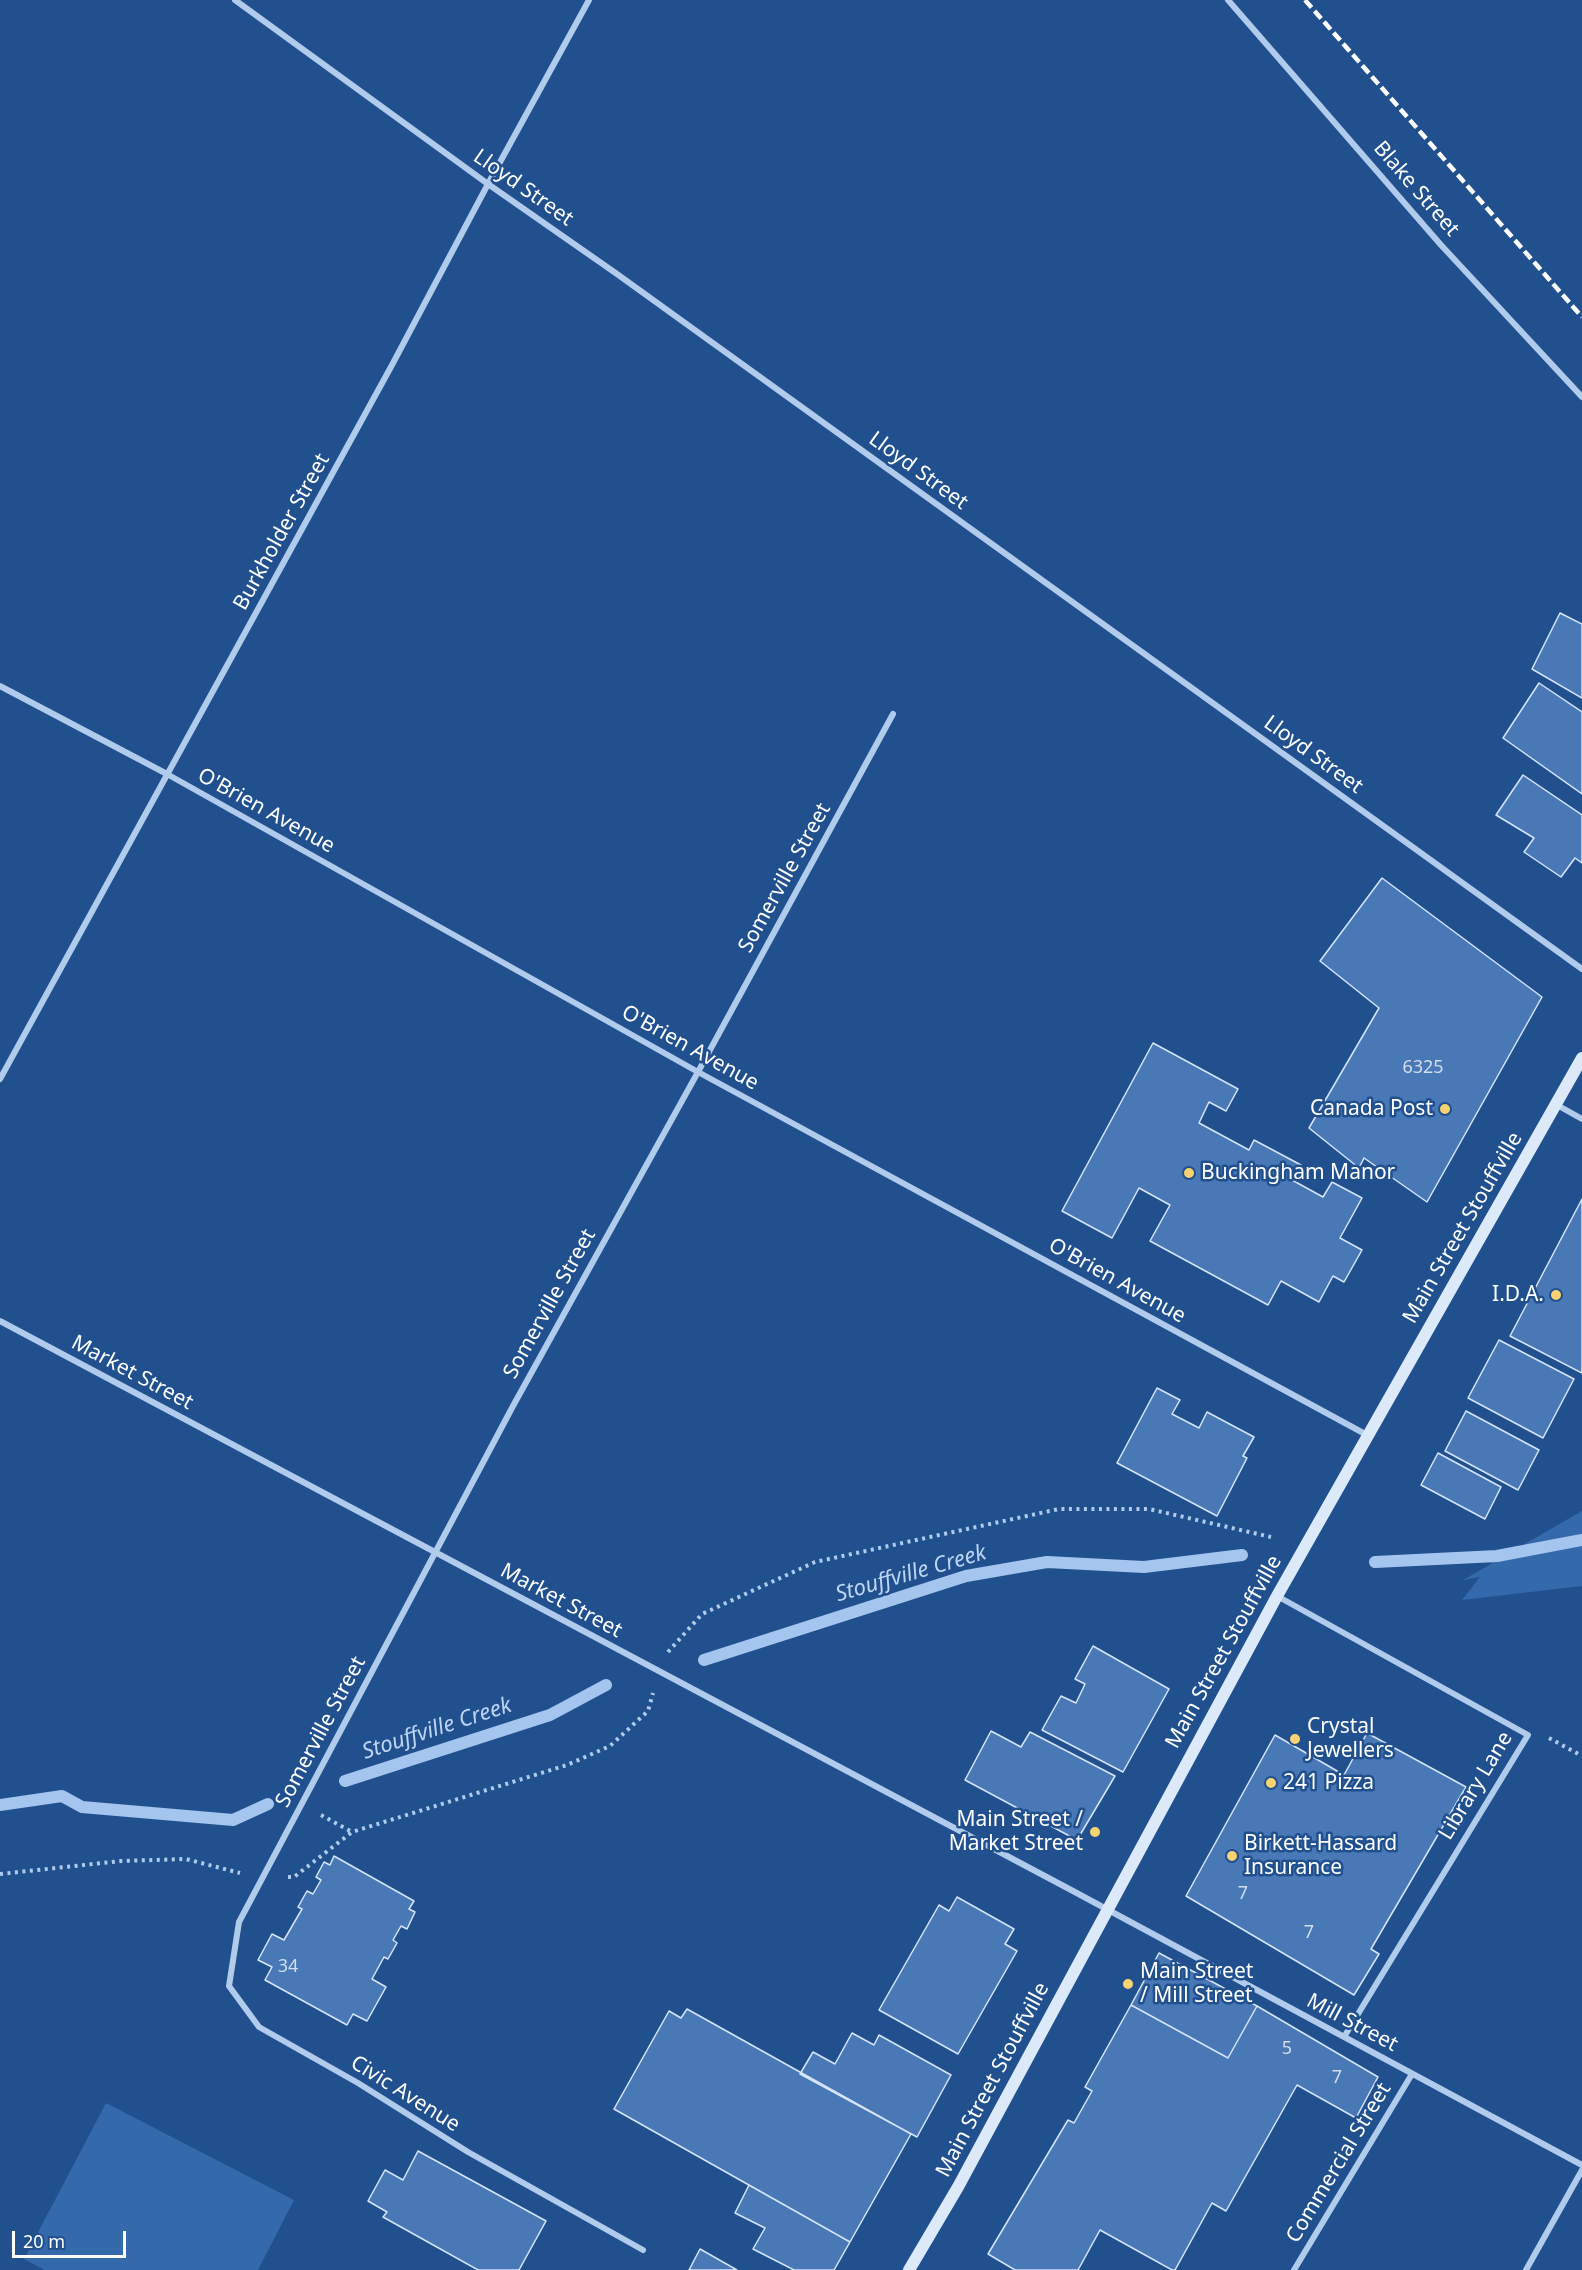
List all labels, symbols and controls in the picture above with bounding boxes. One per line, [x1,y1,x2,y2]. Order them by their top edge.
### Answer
street label: Blake Street [1368,136,1464,242]
street label: Lloyd Street [468,144,578,232]
street label: Lloyd Street [863,427,973,515]
street label: Burkholder Street [229,449,335,615]
street label: Lloyd Street [1258,711,1368,799]
street label: O'Brien Avenue [193,763,339,859]
street label: Somerville Street [733,799,837,957]
street label: O'Brien Avenue [617,1000,763,1096]
house number: 6325 [1402,1057,1444,1079]
place label: Canada Post [1310,1096,1433,1122]
marker: Canada Post [1438,1102,1452,1116]
street label: Main Street Stouffville [1398,1128,1528,1328]
place label: Buckingham Manor [1201,1160,1395,1186]
marker: Buckingham Manor [1182,1166,1196,1180]
street label: Somerville Street [498,1225,602,1383]
street label: O'Brien Avenue [1044,1233,1190,1329]
place label: I.D.A. [1492,1282,1544,1308]
marker: I.D.A. [1549,1288,1563,1302]
street label: Market Street [67,1330,197,1416]
water label: Stouffville Creek [833,1540,989,1608]
street label: Main Street Stouffville [1160,1551,1288,1753]
street label: Market Street [496,1558,626,1644]
street label: Somerville Street [271,1652,371,1812]
water label: Stouffville Creek [359,1692,515,1766]
place label: Crystal Jewellers [1307,1714,1394,1764]
street label: Library Lane [1434,1727,1518,1845]
marker: Crystal Jewellers [1288,1732,1302,1746]
place label: 241 Pizza [1283,1770,1374,1796]
marker: 241 Pizza [1264,1776,1278,1790]
place label: Main Street / Market Street [949,1807,1083,1857]
marker: Main Street / Market Street [1088,1825,1102,1839]
place label: Birkett-Hassard Insurance [1244,1831,1397,1881]
marker: Birkett-Hassard Insurance [1225,1849,1239,1863]
house number: 7 [1238,1883,1248,1905]
house number: 7 [1304,1922,1314,1944]
house number: 34 [278,1956,298,1978]
place label: Main Street / Mill Street [1140,1959,1253,2009]
marker: Main Street / Mill Street [1121,1977,1135,1991]
street label: Main Street Stouffville [931,1978,1055,2182]
street label: Mill Street [1302,1989,1402,2057]
house number: 5 [1282,2038,1292,2060]
street label: Civic Avenue [346,2050,464,2138]
house number: 7 [1332,2067,1342,2089]
street label: Commercial Street [1281,2078,1397,2248]
scale bar [15,2219,129,2257]
text: 20 m [23,2229,65,2253]

